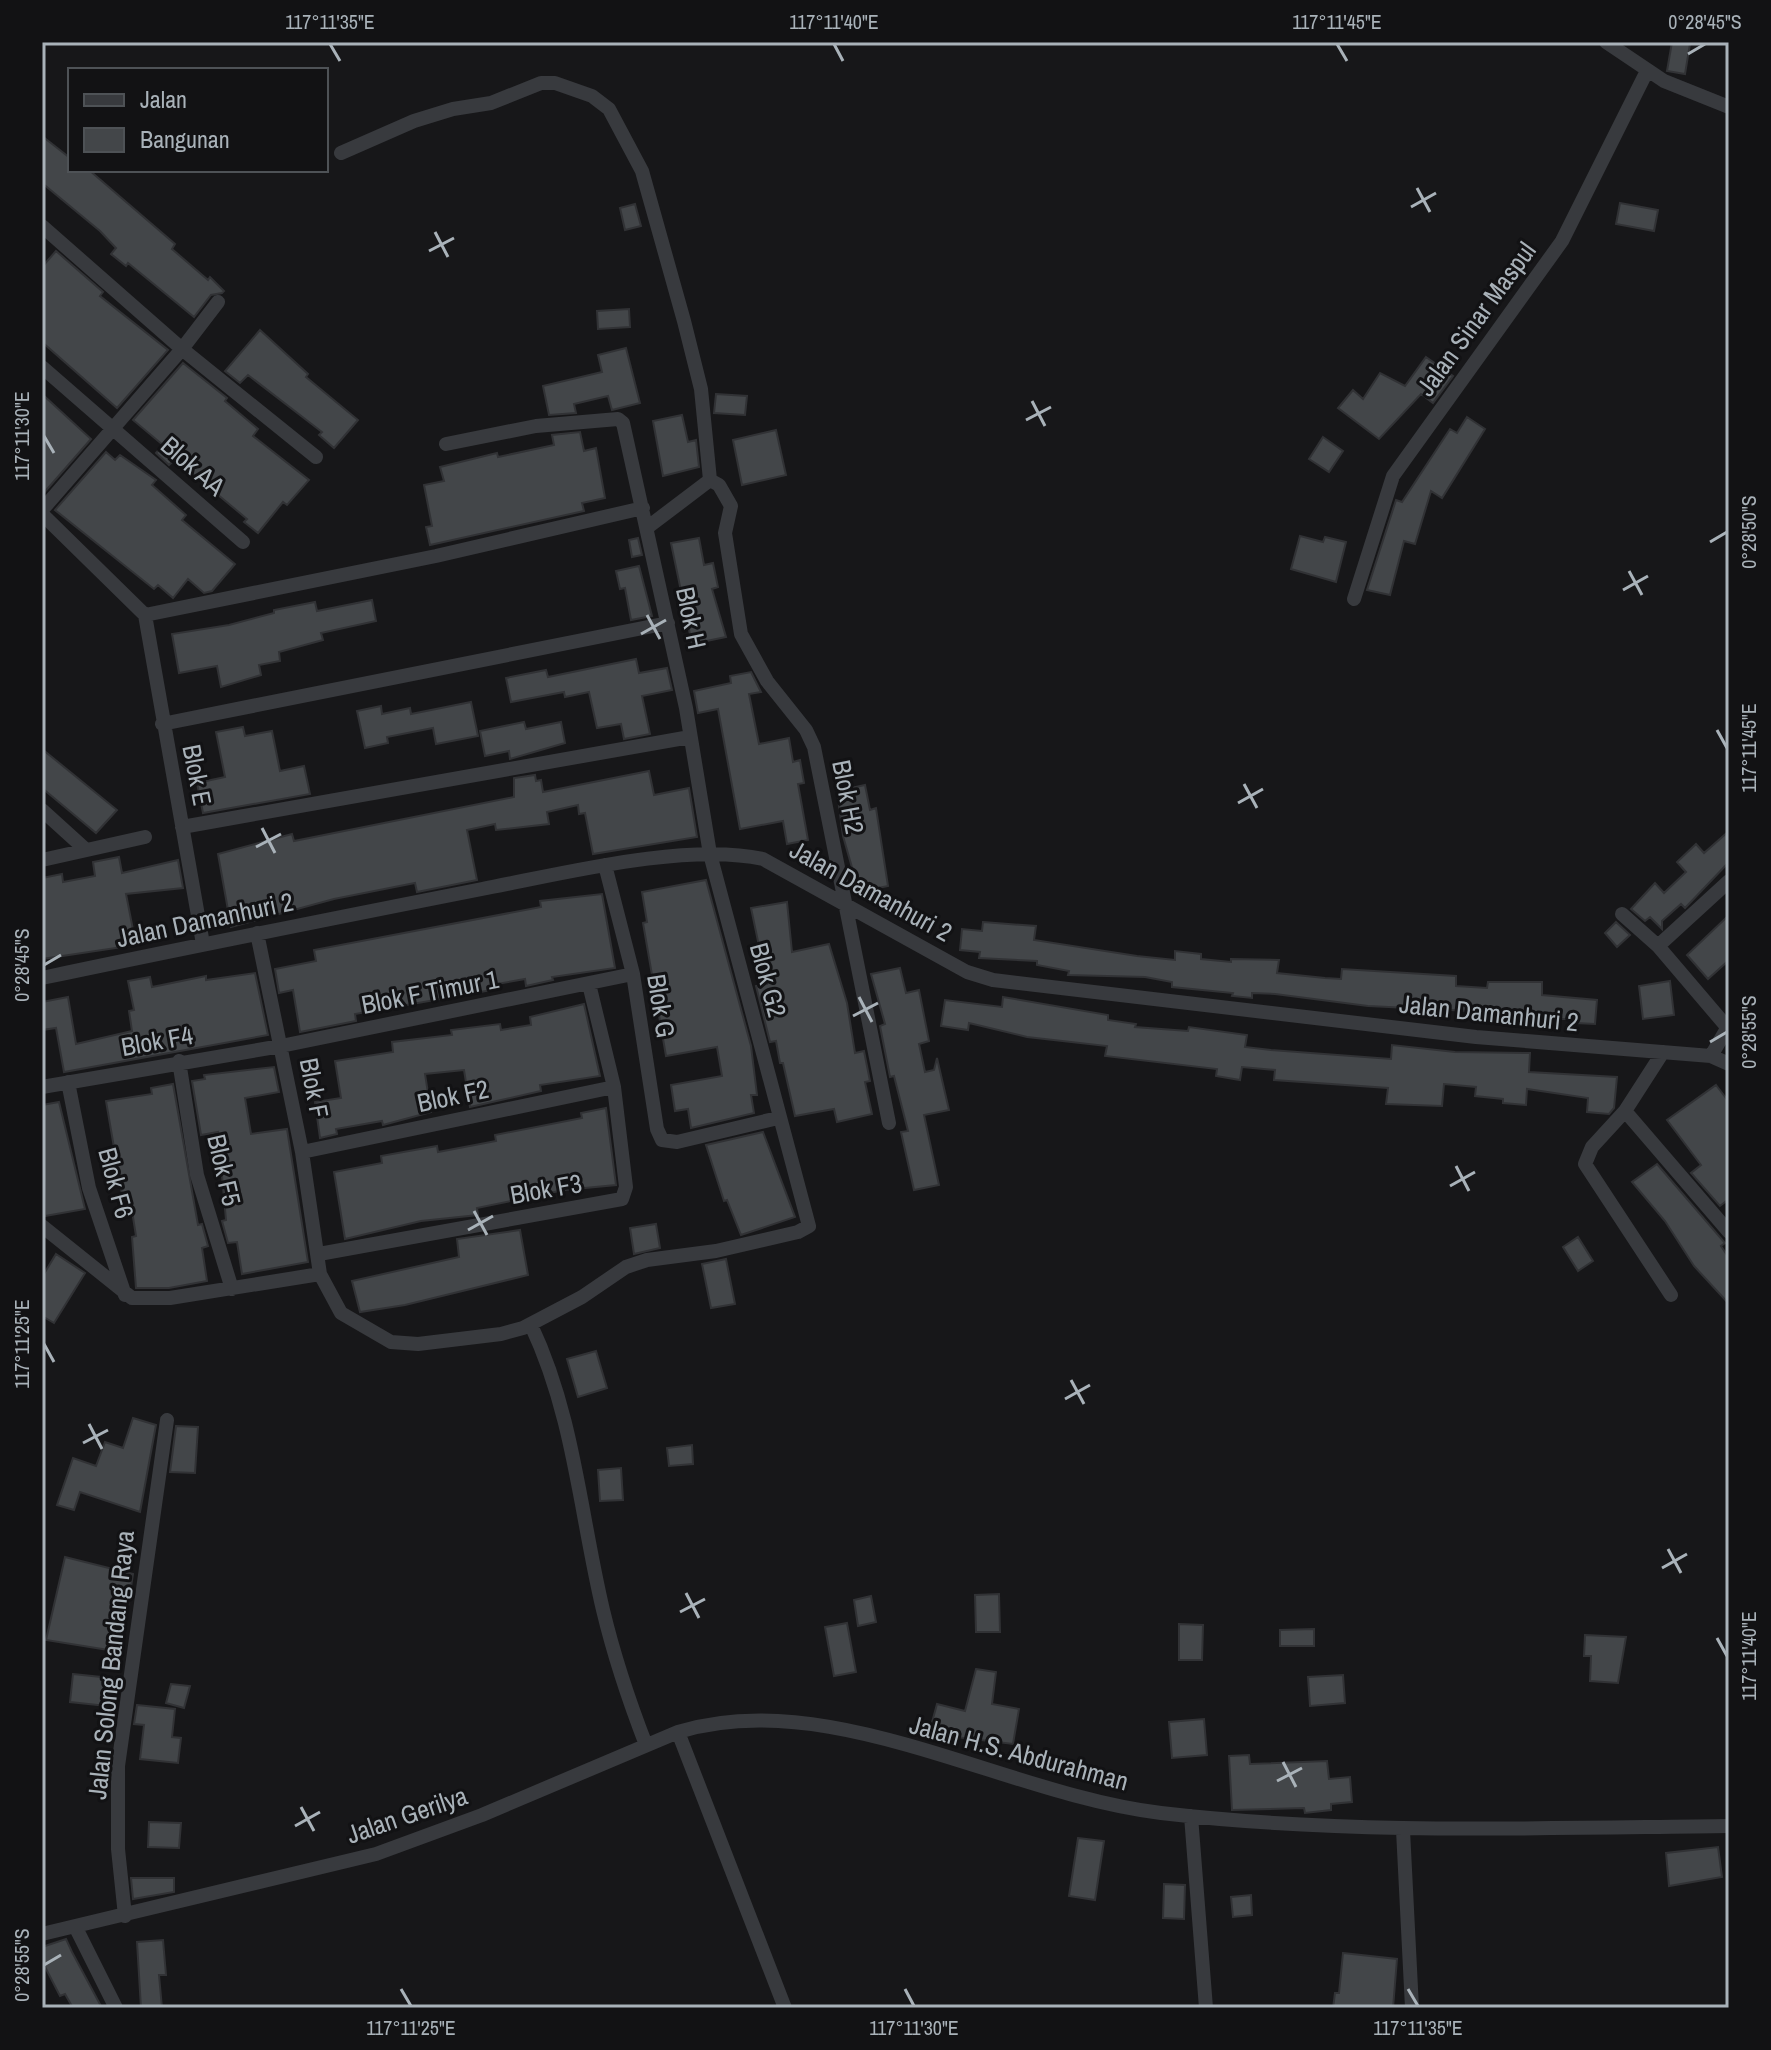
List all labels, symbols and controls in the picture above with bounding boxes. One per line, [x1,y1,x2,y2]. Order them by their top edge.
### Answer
text: 117°11'35"E [285,8,375,35]
text: 117°11'40"E [789,8,879,35]
text: 117°11'45"E [1292,8,1382,35]
text: 0°28'45"S [1668,8,1742,35]
legend [68,68,328,172]
text: Jalan [140,83,187,115]
text: Bangunan [140,123,230,155]
street label: Jalan Sinar Maspul [1408,235,1543,403]
text: 117°11'30"E [8,391,35,481]
street label: Blok AA [154,428,234,504]
text: 0°28'50"S [1735,495,1762,569]
street label: Blok H [668,584,715,652]
text: 117°11'45"E [1735,703,1762,793]
street label: Blok E [174,741,221,808]
street label: Blok H2 [824,757,873,837]
street label: Jalan Damanhuri 2 [784,832,959,950]
street label: Jalan Damanhuri 2 [113,884,297,955]
text: 0°28'45"S [8,928,35,1002]
street label: Blok G2 [742,939,795,1021]
street label: Blok F Timur 1 [358,961,502,1022]
street label: Blok G [639,972,684,1040]
street label: Jalan Damanhuri 2 [1398,986,1580,1039]
text: 0°28'55"S [1735,995,1762,1069]
street label: Blok F4 [118,1017,196,1064]
street label: Blok F [292,1055,337,1121]
street label: Blok F2 [414,1071,492,1120]
street label: Blok F5 [199,1131,250,1209]
street label: Blok F6 [90,1143,143,1222]
street label: Blok F3 [507,1165,585,1212]
text: 117°11'25"E [8,1299,35,1389]
street label: Jalan Solong Bandang Raya [79,1529,142,1801]
text: 117°11'40"E [1735,1611,1762,1701]
street label: Jalan H.S. Abdurahman [906,1706,1132,1799]
street label: Jalan Gerilya [342,1777,472,1852]
text: 0°28'55"S [8,1928,35,2002]
text: 117°11'25"E [366,2014,456,2041]
text: 117°11'30"E [869,2014,959,2041]
text: 117°11'35"E [1373,2014,1463,2041]

